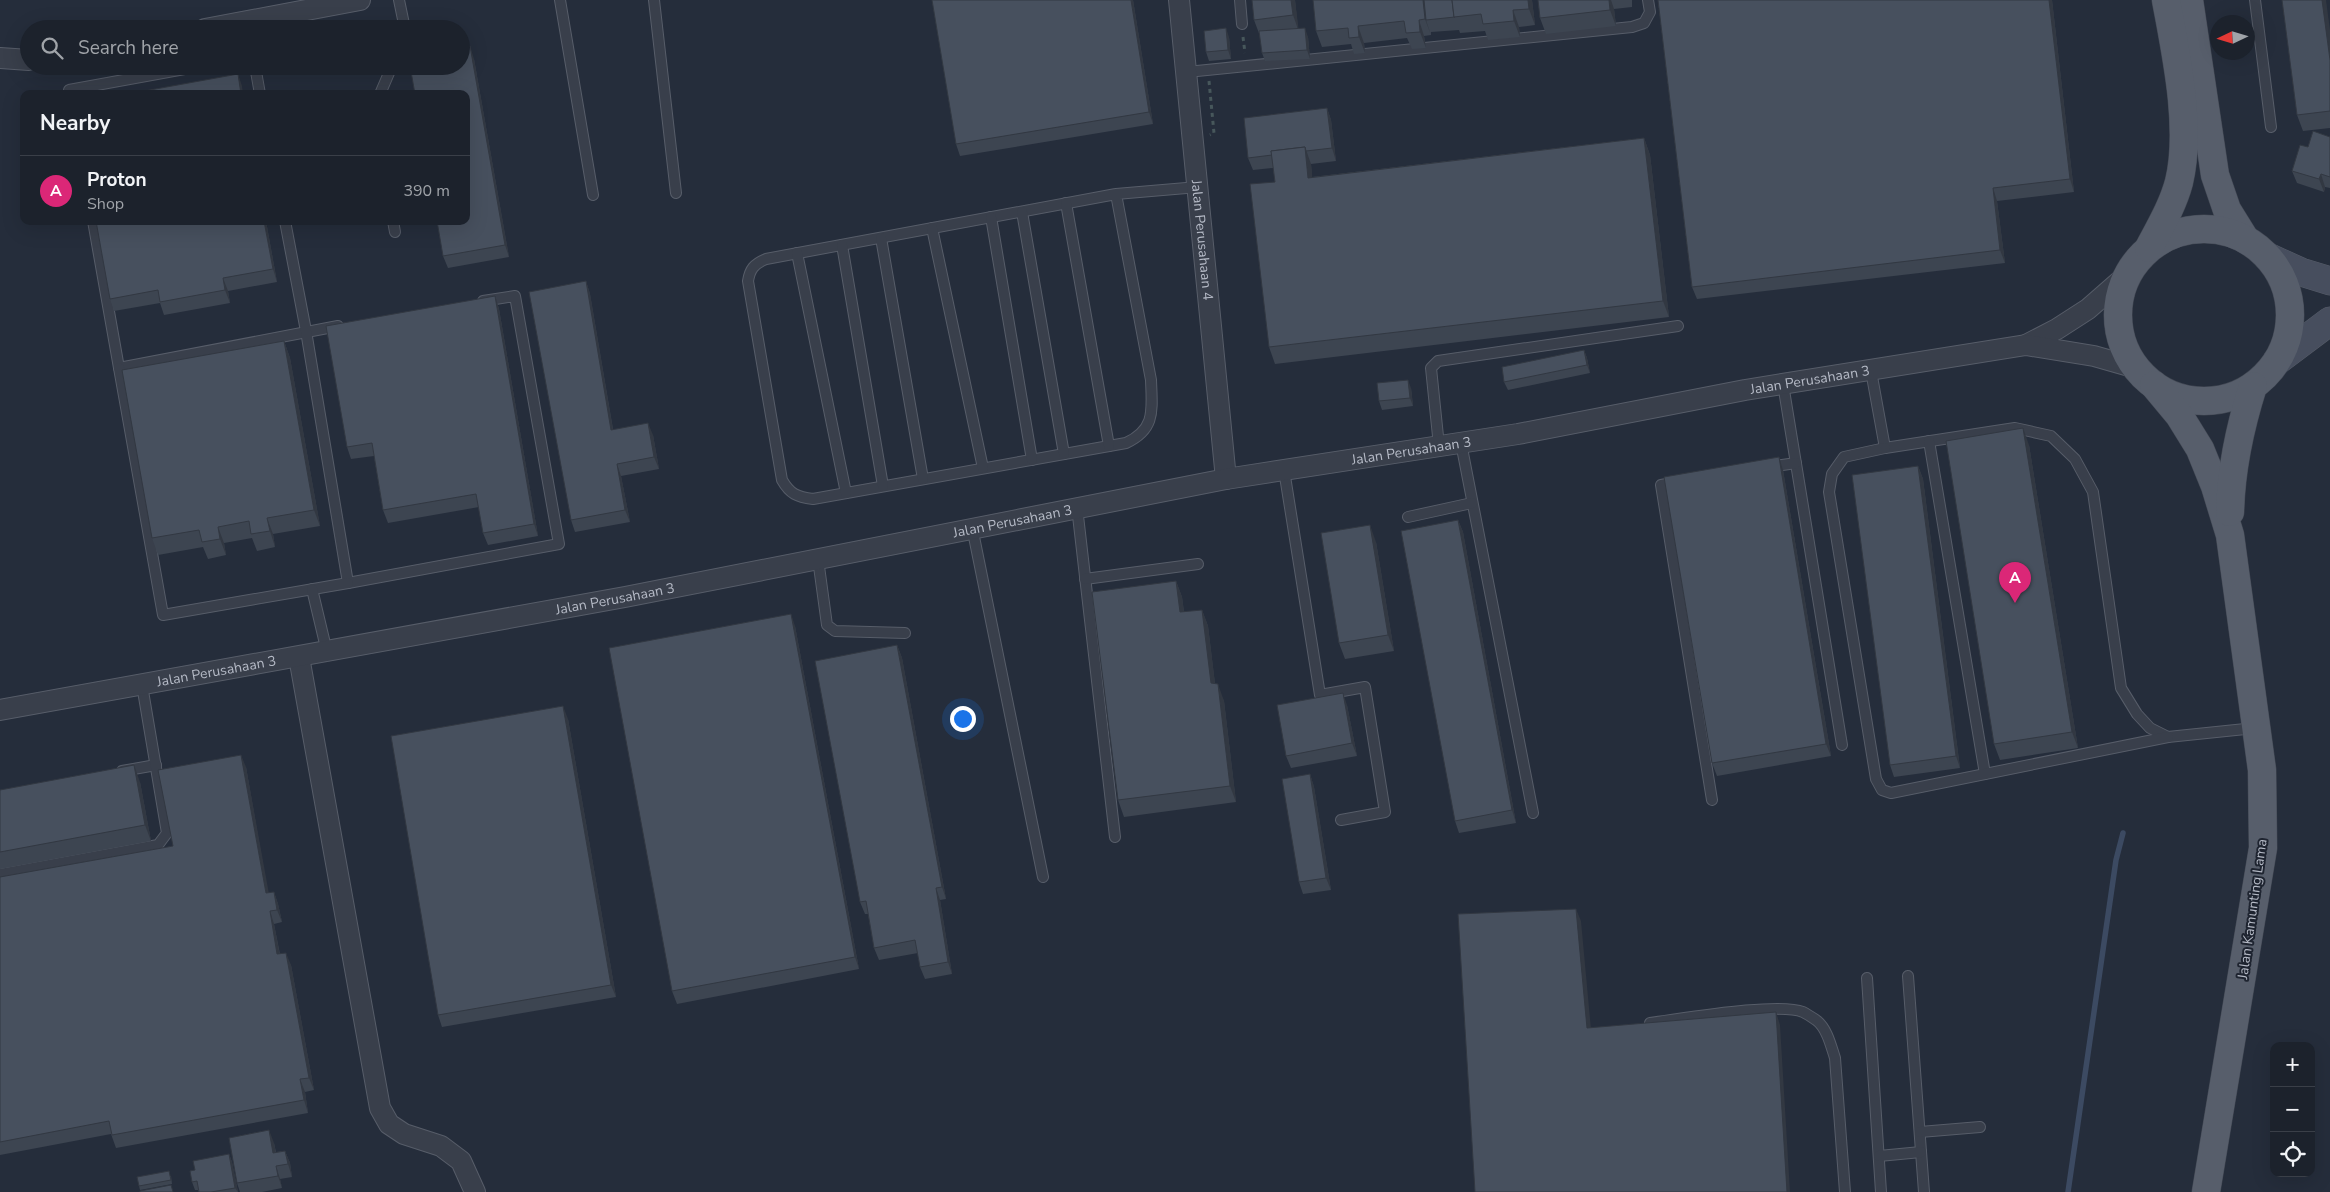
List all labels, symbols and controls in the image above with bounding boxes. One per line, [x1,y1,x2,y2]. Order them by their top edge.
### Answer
north arrow [2210,15,2255,60]
search box [20,20,470,75]
icon: search [38,34,66,62]
text: Search here [78,35,179,61]
text: Nearby [40,109,110,137]
text: Proton [87,167,147,193]
street label: Jalan Perusahaan 4 [1187,178,1217,301]
text: A [50,180,62,202]
text: 390 m [403,180,450,202]
text: Shop [87,193,124,215]
street label: Jalan Perusahaan 3 [1748,361,1871,399]
street label: Jalan Perusahaan 3 [1349,432,1472,470]
street label: Jalan Perusahaan 3 [950,500,1074,543]
pin: A [1999,562,2031,603]
street label: Jalan Perusahaan 3 [553,578,676,620]
street label: Jalan Perusahaan 3 [154,651,278,692]
your location [950,706,976,732]
street label: Jalan Kamunting Lama [2233,838,2272,981]
map controls [2270,1042,2315,1177]
button: + [2270,1042,2315,1087]
button: − [2270,1087,2315,1132]
button: locate [2270,1132,2315,1177]

